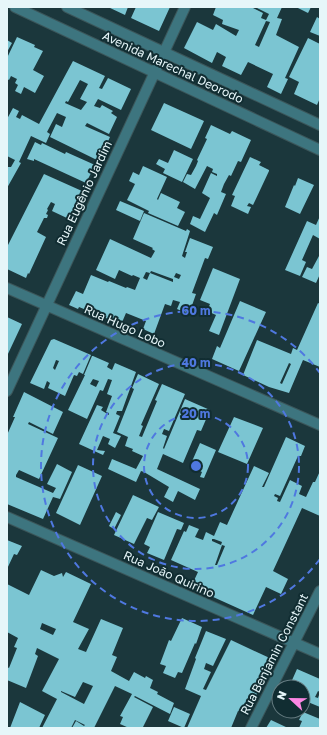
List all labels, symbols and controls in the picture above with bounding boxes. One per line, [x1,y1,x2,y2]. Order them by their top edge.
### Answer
street label: Avenida Marechal Deorodo [100,28,246,106]
street label: Rua Eugênio Jardim [53,138,115,248]
street label: Rua Hugo Lobo [82,301,168,351]
text: 60 m [182,303,210,318]
text: 40 m [182,355,210,370]
text: 20 m [182,406,210,421]
centre of rings [189,459,203,473]
street label: Rua João Quirino [121,547,217,601]
street label: Rua Benjamin Constant [237,591,311,717]
north arrow [271,679,311,719]
text: N [274,689,289,701]

